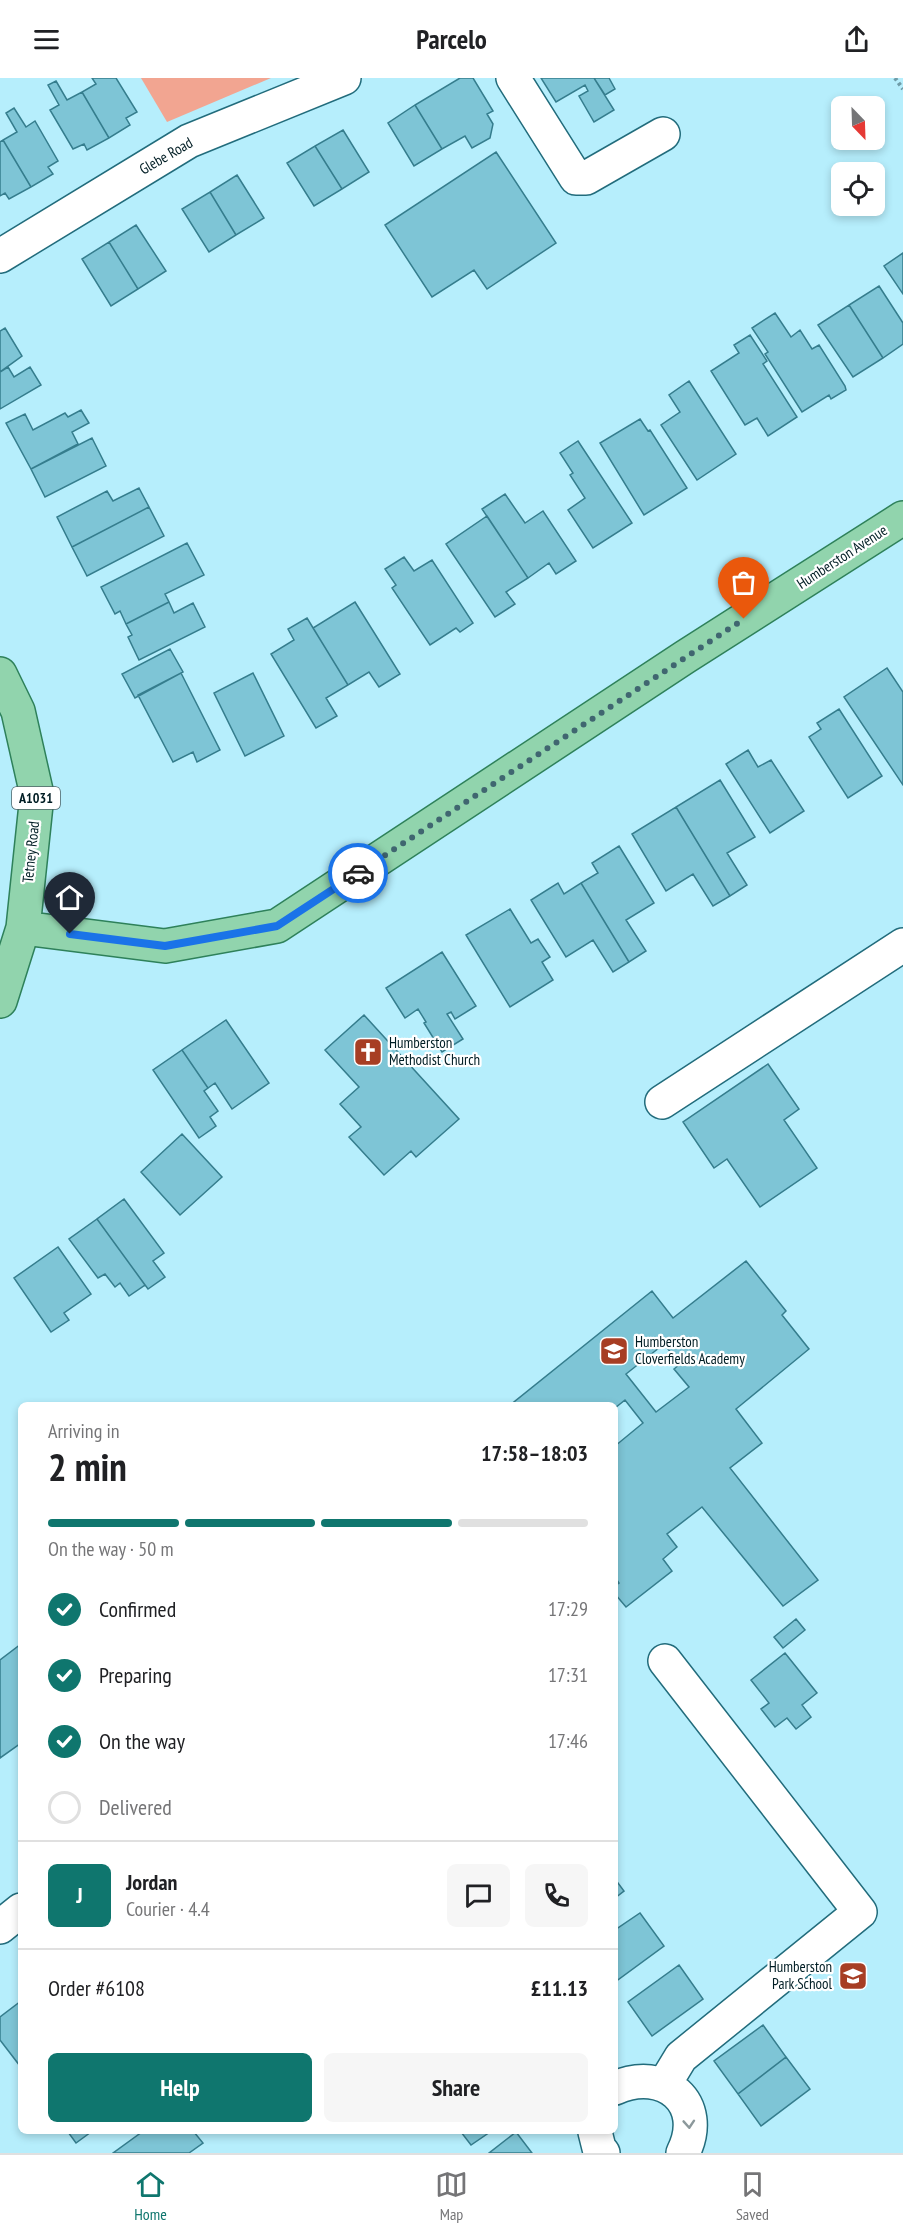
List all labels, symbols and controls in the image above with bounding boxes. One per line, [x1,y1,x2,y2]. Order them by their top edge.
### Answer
text: Parcelo [416,22,487,56]
icon: menu [30,23,63,56]
icon: share [840,23,873,56]
north arrow [831,96,885,150]
map controls [831,96,885,216]
street label: Glebe Road [136,133,196,178]
button: locate [831,162,885,216]
street label: Humberston Avenue [793,520,891,593]
pin [718,557,769,619]
icon: bag [727,566,760,599]
road number: A1031 [12,787,60,809]
street label: Tetney Road [18,820,43,884]
courier [328,843,388,903]
icon: car [342,857,375,890]
pin [44,872,95,934]
icon: home [53,881,86,914]
place label: Humberston Methodist Church [389,1033,480,1069]
church icon: Humberston Methodist Church [352,1036,384,1068]
place label: Humberston Cloverfields Academy [635,1332,745,1368]
school or university icon: Humberston Cloverfields Academy [598,1335,630,1367]
text: Arriving in [48,1418,120,1444]
text: 17:58–18:03 [481,1439,588,1467]
text: 2 min [48,1441,127,1492]
text: On the way · 50 m [48,1536,174,1562]
icon: check [48,1593,81,1626]
text: Confirmed [99,1595,176,1623]
text: 17:29 [548,1596,588,1622]
icon: check [48,1659,81,1692]
text: Preparing [99,1661,172,1689]
text: 17:31 [548,1662,588,1688]
icon: check [48,1725,81,1758]
text: On the way [99,1727,185,1755]
text: 17:46 [548,1728,588,1754]
text: Delivered [99,1793,172,1821]
button: chat [447,1864,510,1927]
button: phone [525,1864,588,1927]
text: Jordan [126,1868,177,1896]
text: J [76,1881,83,1909]
text: Courier · 4.4 [126,1896,210,1922]
place label: Humberston Park School [769,1957,832,1993]
school or university icon: Humberston Park School [837,1960,869,1992]
text: Order #6108 [48,1974,145,2002]
text: £11.13 [531,1974,588,2002]
button: Help [48,2053,312,2122]
button: Share [324,2053,588,2122]
one-way arrow [682,2119,695,2129]
tab: Home [134,2168,167,2224]
tab: Map [435,2168,468,2224]
tab: Saved [736,2168,769,2224]

